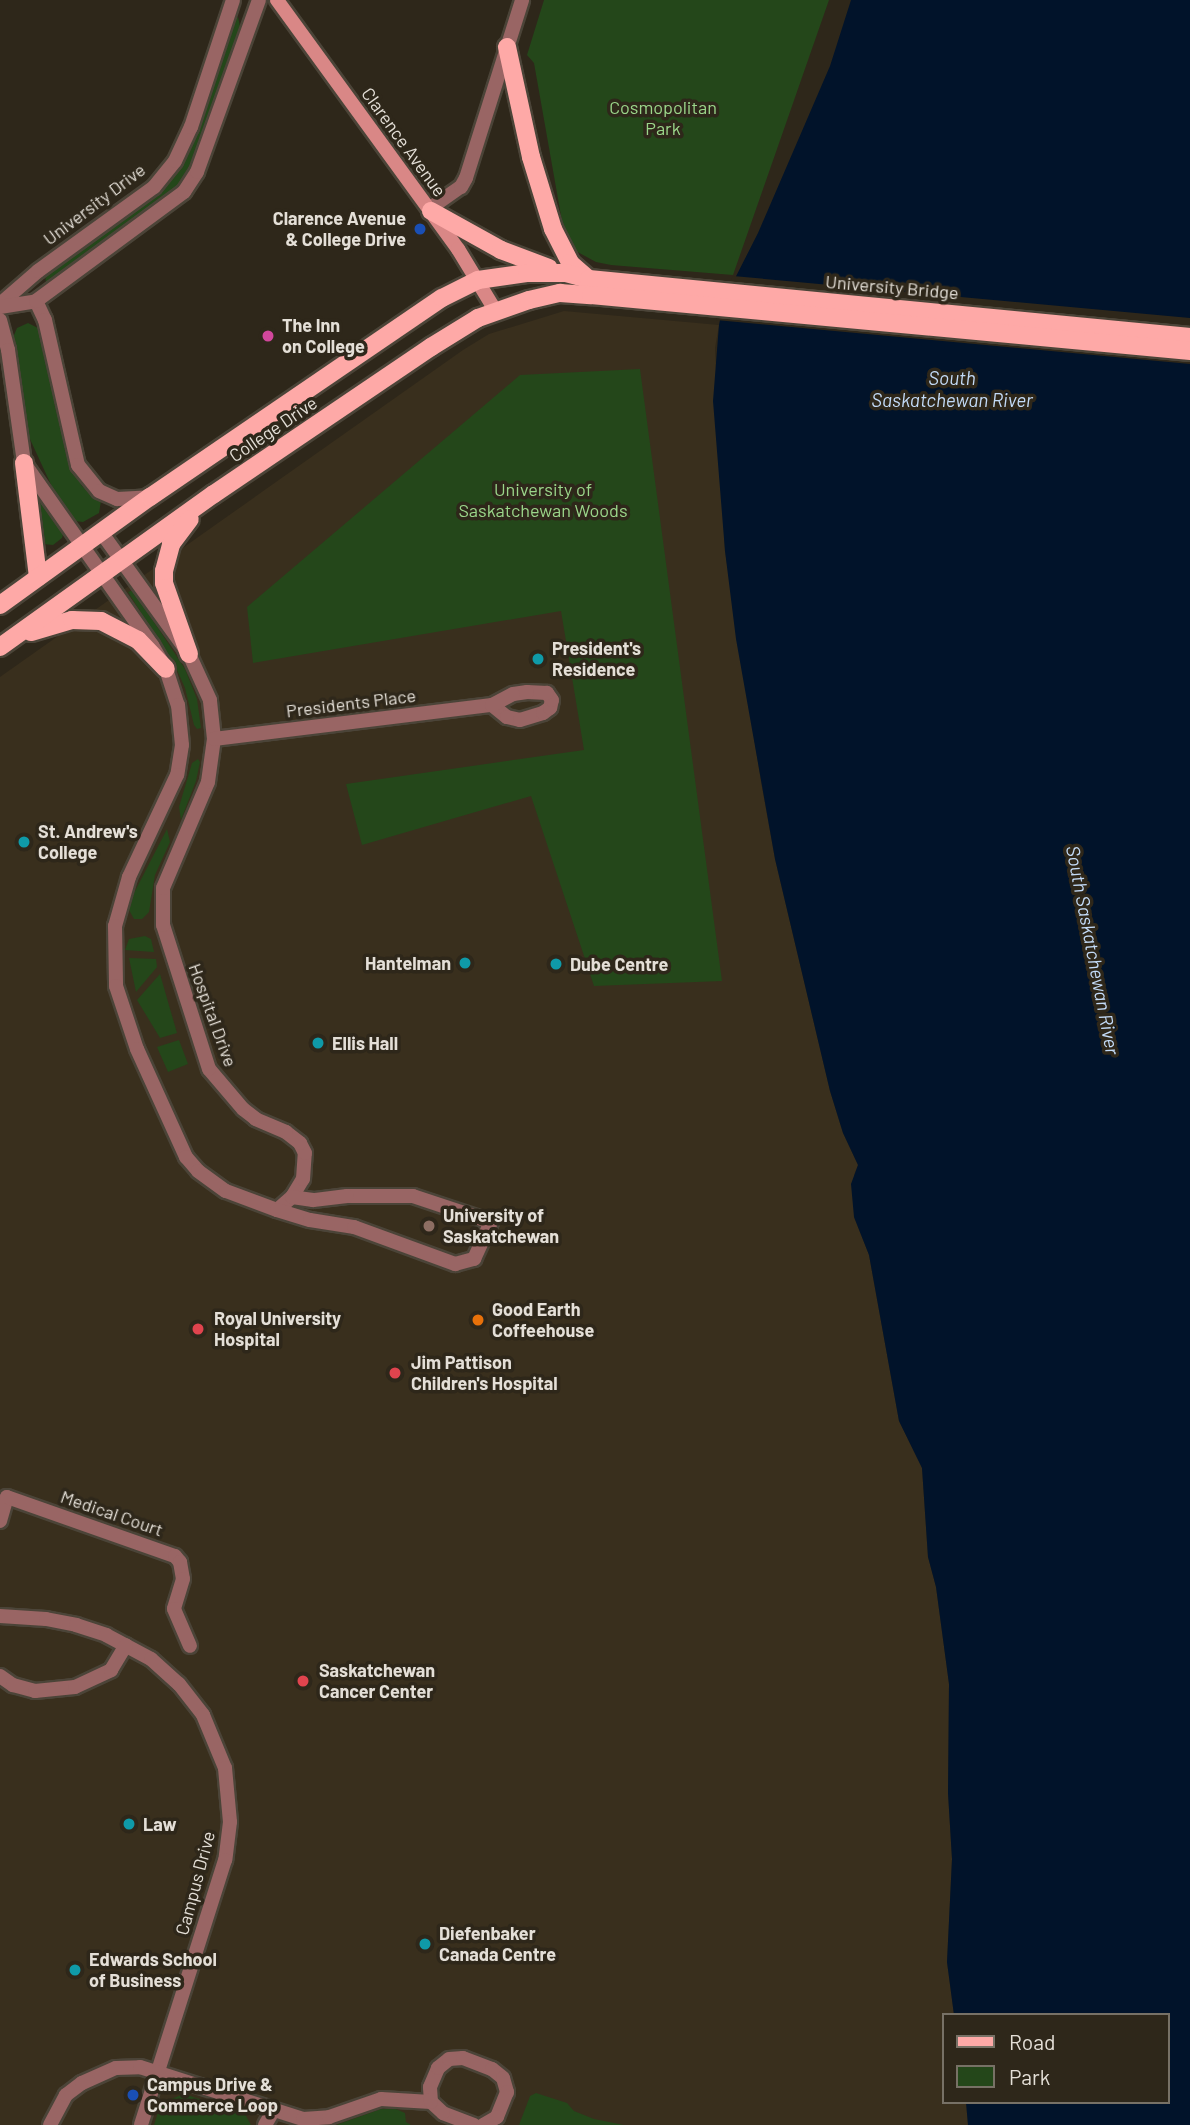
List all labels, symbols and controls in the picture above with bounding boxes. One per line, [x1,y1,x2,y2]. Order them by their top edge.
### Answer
street label: Clarence Avenue [357,83,451,201]
park label: Cosmopolitan Park [609,97,717,140]
street label: University Drive [39,159,149,249]
place label: Clarence Avenue & College Drive [273,208,406,250]
marker: Clarence Avenue & College Drive [412,221,428,237]
street label: University Bridge [825,270,959,304]
place label: The Inn on College [282,315,365,358]
marker: The Inn on College [260,328,276,344]
water label: South Saskatchewan River [871,367,1033,411]
street label: College Drive [225,392,321,466]
park label: University of Saskatchewan Woods [458,479,628,522]
place label: President's Residence [552,638,641,680]
marker: President's Residence [530,651,546,667]
street label: Presidents Place [285,684,417,722]
place label: St. Andrew's College [38,821,138,864]
marker: St. Andrew's College [16,834,32,850]
water label: South Saskatchewan River [1062,843,1124,1057]
place label: Hantelman [365,952,451,974]
place label: Dube Centre [570,953,668,975]
marker: Hantelman [457,955,473,971]
marker: Dube Centre [548,956,564,972]
street label: Hospital Drive [184,960,242,1070]
place label: Ellis Hall [332,1032,398,1054]
marker: Ellis Hall [310,1035,326,1051]
place label: University of Saskatchewan [443,1205,559,1248]
marker: University of Saskatchewan [421,1218,437,1234]
place label: Good Earth Coffeehouse [492,1299,594,1342]
place label: Royal University Hospital [214,1308,341,1350]
marker: Good Earth Coffeehouse [470,1312,486,1328]
marker: Royal University Hospital [188,1319,208,1339]
place label: Jim Pattison Children's Hospital [411,1352,558,1394]
marker: Jim Pattison Children's Hospital [385,1363,405,1383]
street label: Medical Court [58,1485,166,1541]
place label: Saskatchewan Cancer Center [319,1660,435,1702]
marker: Saskatchewan Cancer Center [293,1671,313,1691]
place label: Law [143,1813,177,1835]
marker: Law [121,1816,137,1832]
street label: Campus Drive [171,1829,219,1937]
place label: Diefenbaker Canada Centre [439,1923,556,1966]
marker: Diefenbaker Canada Centre [417,1936,433,1952]
place label: Edwards School of Business [89,1949,217,1992]
marker: Edwards School of Business [67,1962,83,1978]
legend [942,2013,1169,2104]
text: Road [1009,2029,1055,2054]
text: Park [1009,2064,1050,2089]
place label: Campus Drive & Commerce Loop [147,2074,278,2116]
marker: Campus Drive & Commerce Loop [125,2087,141,2103]

